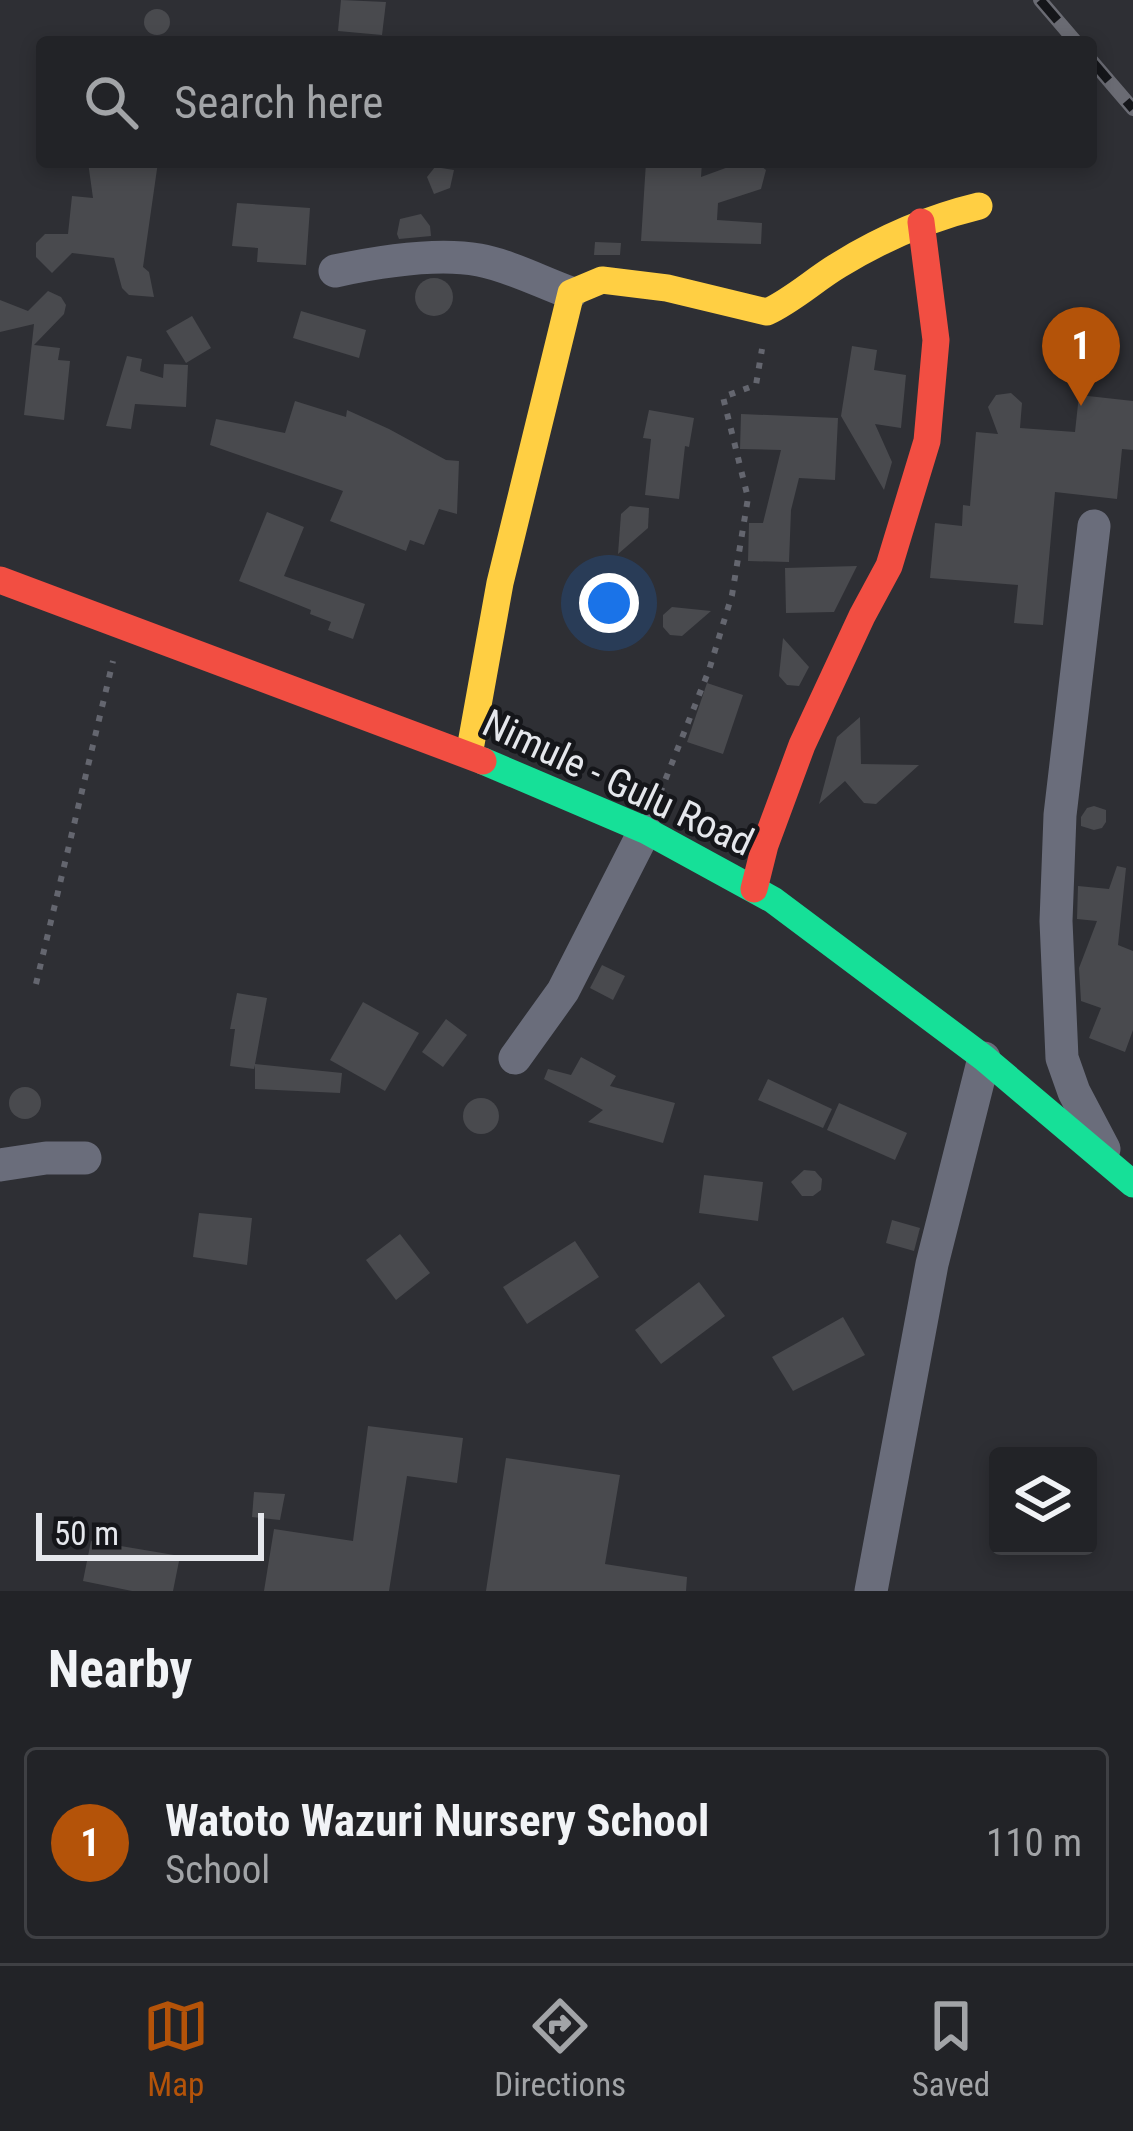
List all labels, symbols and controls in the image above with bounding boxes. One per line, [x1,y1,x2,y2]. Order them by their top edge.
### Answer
search box [36,36,1097,168]
icon: search [78,69,144,135]
text: Search here [174,76,383,129]
pin: 1 [1042,307,1120,406]
your location [579,573,639,633]
street label: Nimule - Gulu Road [475,700,761,866]
map controls [989,1447,1097,1555]
button: layers [989,1447,1097,1555]
scale bar [36,1507,264,1560]
text: 50 m [54,1514,119,1553]
text: Nearby [48,1640,192,1699]
text: Watoto Wazuri Nursery School [165,1794,709,1847]
text: 1 [80,1820,100,1866]
text: 110 m [986,1820,1082,1866]
text: School [165,1847,270,1893]
tab: Map [143,1993,209,2104]
tab: Directions [494,1993,626,2104]
tab: Saved [912,1993,990,2104]

